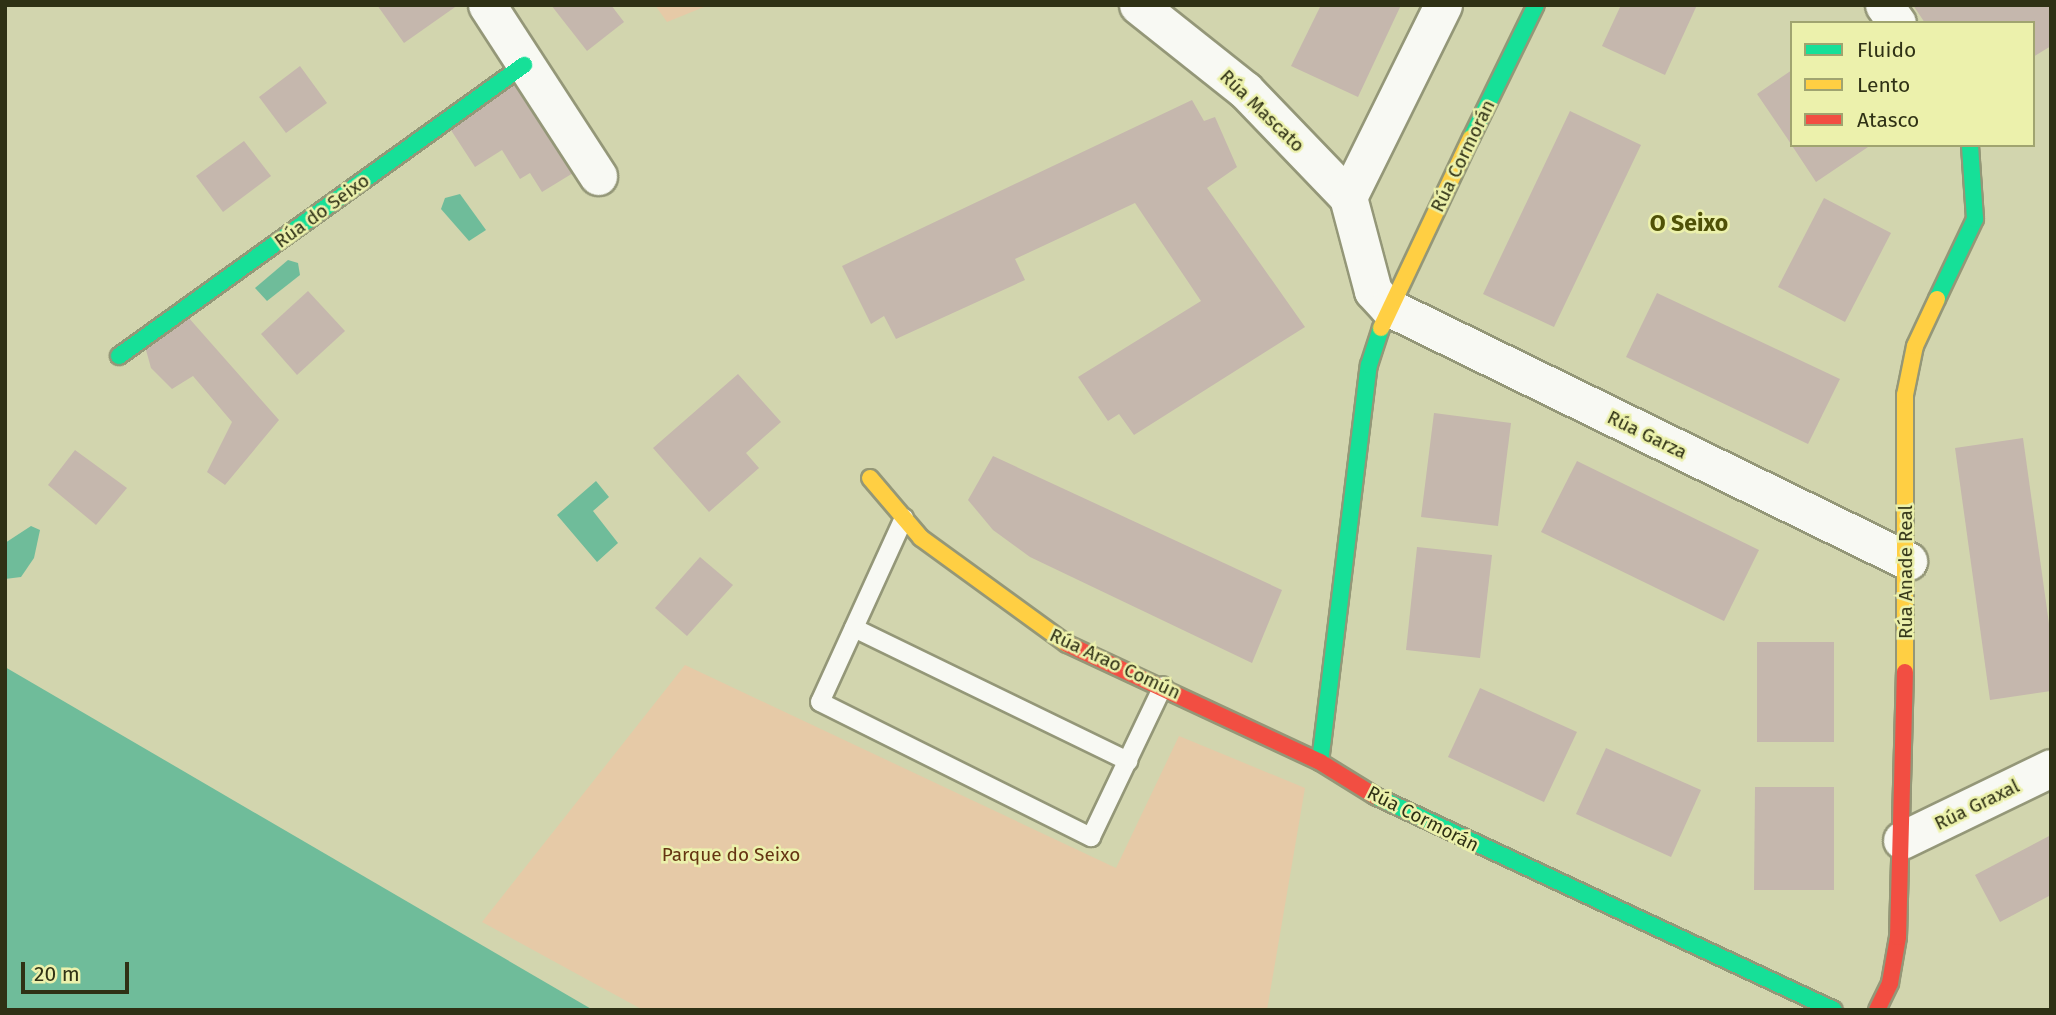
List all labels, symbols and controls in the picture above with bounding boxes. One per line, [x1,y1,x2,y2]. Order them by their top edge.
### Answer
legend [1790,21,2035,147]
text: Fluido [1857,37,1916,63]
street label: Rúa Mascato [1215,65,1309,157]
text: Lento [1857,72,1910,98]
street label: Rúa Cormorán [1426,96,1500,216]
text: Atasco [1857,107,1919,133]
street label: Rúa do Seixo [270,169,374,253]
district label: O Seixo [1650,209,1728,237]
street label: Rúa Garza [1603,406,1691,464]
street label: Rúa Anade Real [1895,505,1917,639]
street label: Rúa Arao Común [1046,624,1184,704]
street label: Rúa Graxal [1931,775,2023,835]
street label: Rúa Cormorán [1363,781,1483,857]
park label: Parque do Seixo [662,844,800,866]
scale bar [24,948,133,992]
text: 20 m [34,961,80,987]

